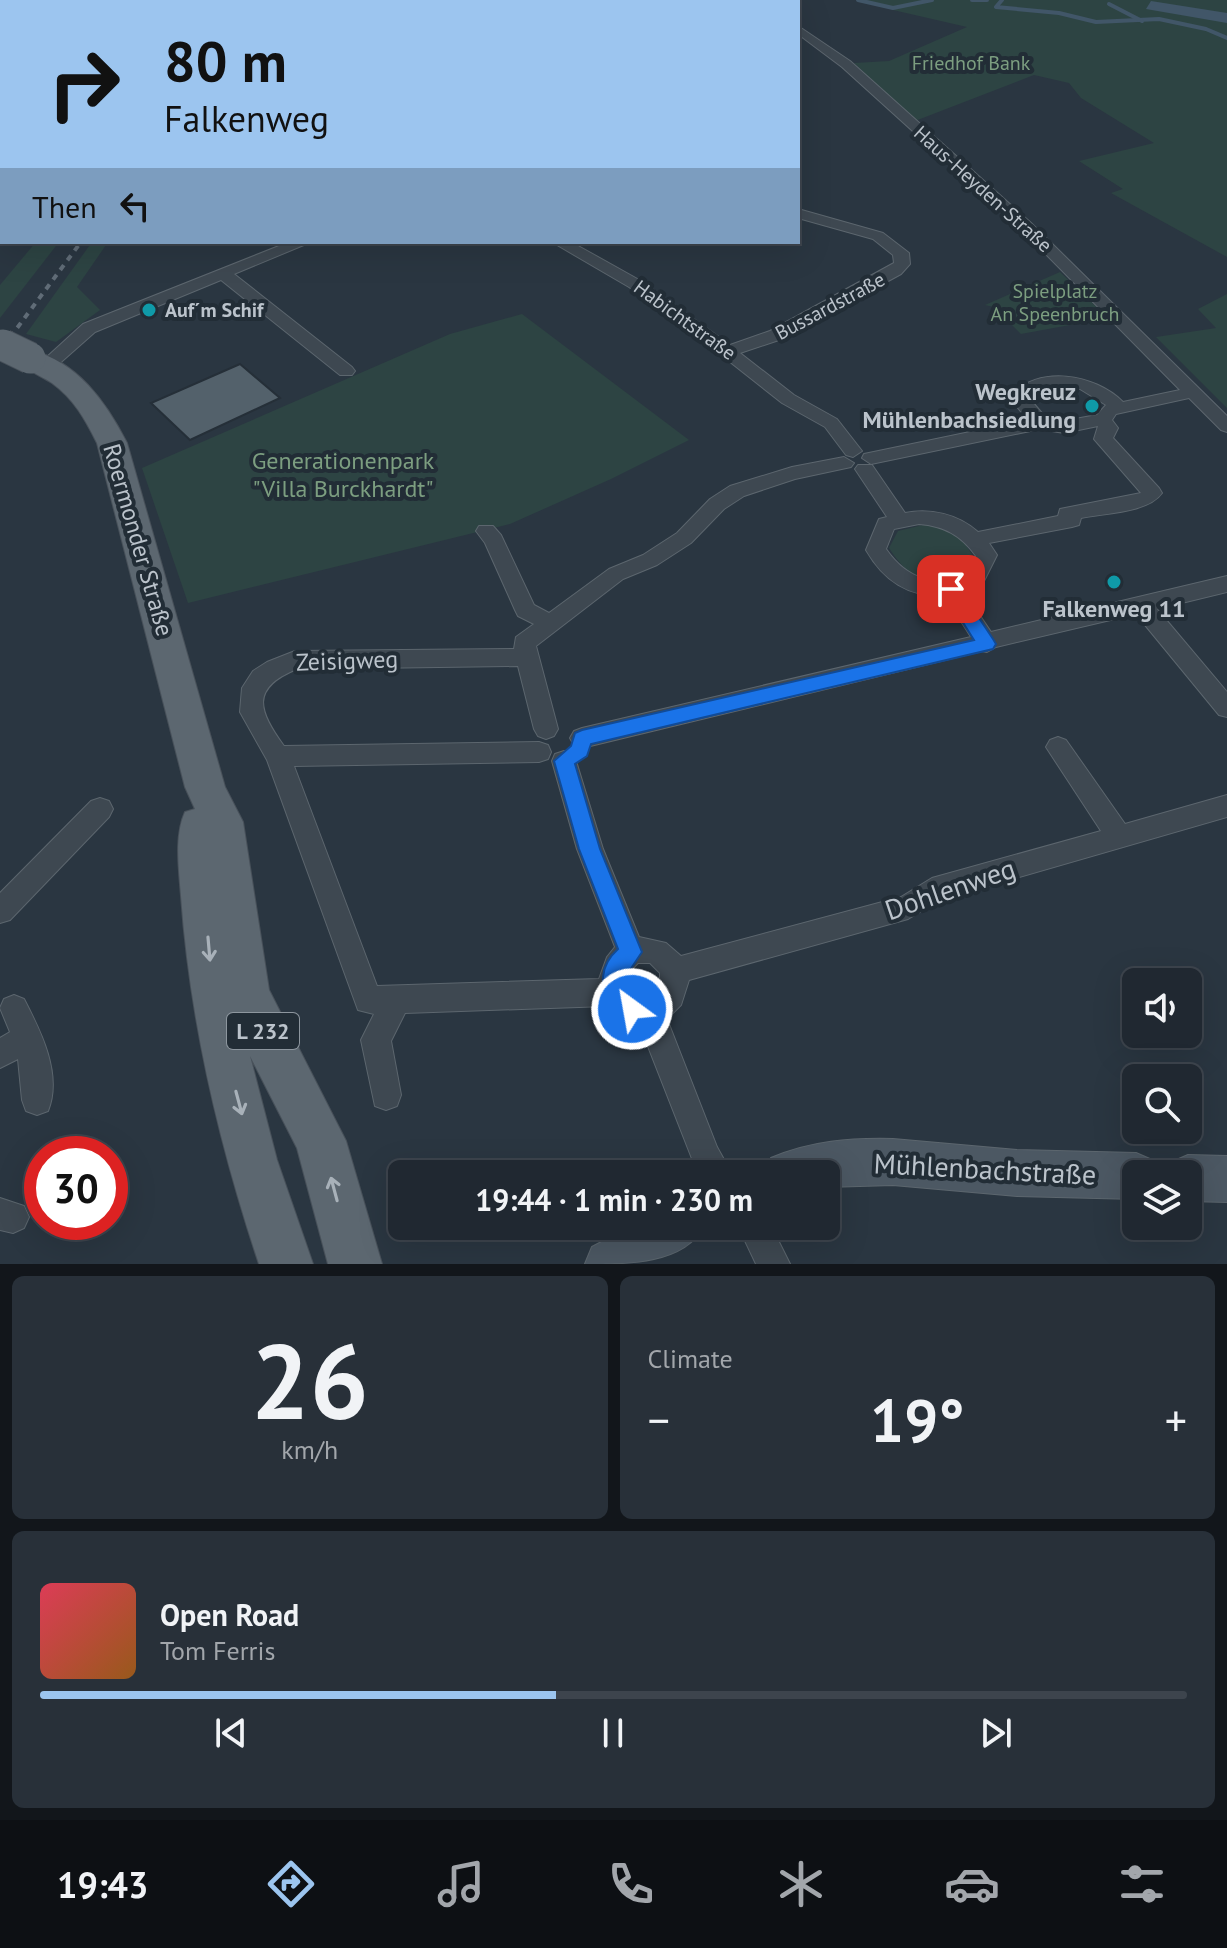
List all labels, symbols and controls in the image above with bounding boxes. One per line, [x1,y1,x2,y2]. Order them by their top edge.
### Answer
text: 80 m [164,25,287,97]
icon: right [32,32,136,136]
park label: Friedhof Bank [912,50,1031,76]
text: Falkenweg [164,95,329,142]
street label: Haus-Heyden-Straße [908,120,1058,258]
icon: left [113,184,157,228]
text: Then [32,187,97,226]
street label: Bussardstraße [771,266,889,346]
street label: Habichtstraße [629,274,741,366]
park label: Spielplatz An Speenbruch [991,278,1119,327]
place label: Auf´m Schif [165,297,265,323]
marker: Auf´m Schif [140,301,158,319]
place label: Wegkreuz Mühlenbachsiedlung [863,376,1076,435]
marker: Wegkreuz Mühlenbachsiedlung [1083,397,1101,415]
street label: Roermonder Straße [96,440,181,640]
park label: Generationenpark "Villa Burckhardt" [252,445,435,504]
pin [917,555,985,623]
icon: arrive [929,567,973,611]
marker: Falkenweg 11 [1105,573,1123,591]
place label: Falkenweg 11 [1042,593,1186,624]
street label: Zeisigweg [295,643,399,678]
street label: Dohlenweg [880,849,1020,928]
one-way arrow [202,935,217,962]
position arrow [590,967,674,1051]
map controls [1122,968,1202,1240]
button: sound [1122,968,1202,1048]
road number: L 232 [227,1013,299,1049]
button: search [1122,1064,1202,1144]
one-way arrow [232,1090,247,1116]
speed limit sign: 30 [24,1136,128,1240]
street label: Mühlenbachstraße [873,1144,1097,1193]
button: layers [1122,1160,1202,1240]
one-way arrow [326,1176,341,1202]
text: 19:44 · 1 min · 230 m [475,1180,753,1219]
text: 26 [251,1313,369,1448]
text: Climate [648,1342,733,1375]
text: 19° [870,1381,964,1459]
text: − [648,1391,670,1448]
text: + [1165,1391,1187,1448]
text: km/h [281,1433,338,1466]
text: Open Road [160,1595,299,1634]
text: Tom Ferris [160,1634,275,1667]
icon: previous [209,1711,253,1755]
icon: pause [591,1711,635,1755]
icon: next [974,1711,1018,1755]
icon: directions [263,1856,319,1912]
icon: music [433,1856,489,1912]
icon: phone [603,1856,659,1912]
icon: climate [773,1856,829,1912]
icon: car [944,1856,1000,1912]
icon: filters [1114,1856,1170,1912]
text: 19:43 [57,1861,148,1908]

